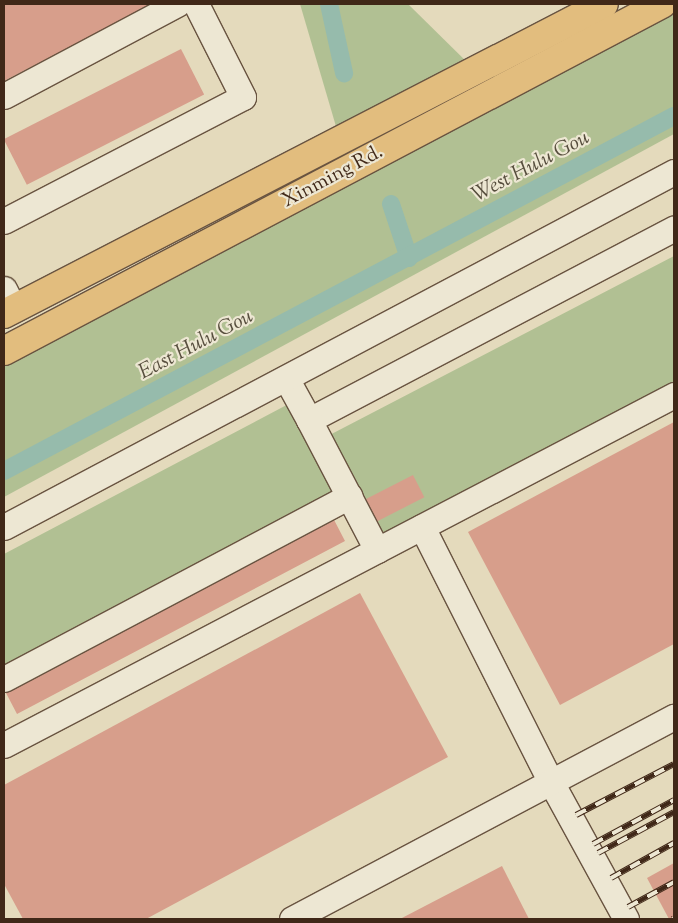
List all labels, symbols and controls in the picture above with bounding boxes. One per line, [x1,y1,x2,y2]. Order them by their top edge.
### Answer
water label: West Hulu Gou [468,126,594,208]
street label: Xinming Rd. [279,140,387,214]
water label: East Hulu Gou [134,304,258,386]

